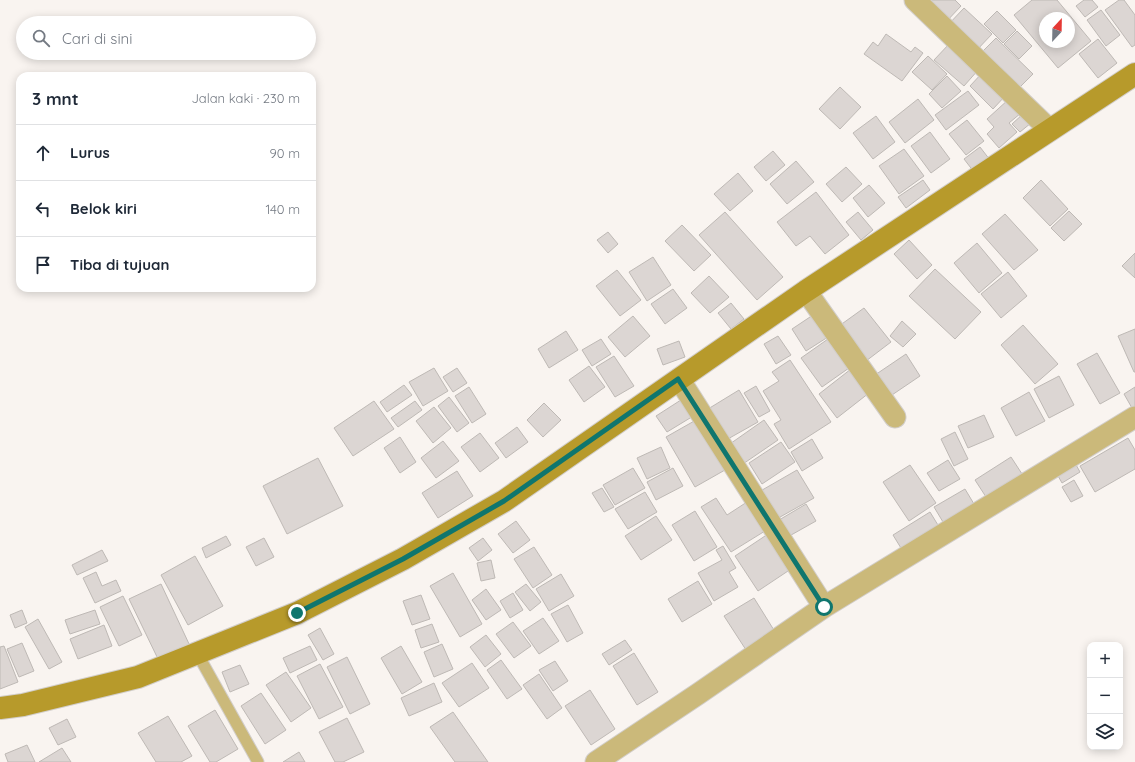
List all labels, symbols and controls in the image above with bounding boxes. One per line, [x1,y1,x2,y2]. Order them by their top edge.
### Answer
north arrow [1039,12,1075,48]
search box [16,16,316,60]
icon: search [30,27,52,49]
text: Cari di sini [62,29,133,48]
text: 3 mnt [32,88,79,109]
text: Jalan kaki · 230 m [191,90,300,106]
icon: ahead [32,142,54,164]
text: Lurus [70,143,110,162]
text: 90 m [270,145,300,161]
icon: left [32,198,54,220]
text: Belok kiri [70,199,137,218]
text: 140 m [265,201,300,217]
icon: arrive [32,254,54,276]
text: Tiba di tujuan [70,255,169,274]
route start [815,598,833,616]
route end [288,604,306,622]
map controls [1087,642,1123,750]
button: + [1087,642,1123,678]
button: − [1087,678,1123,714]
button: layers [1087,714,1123,750]

